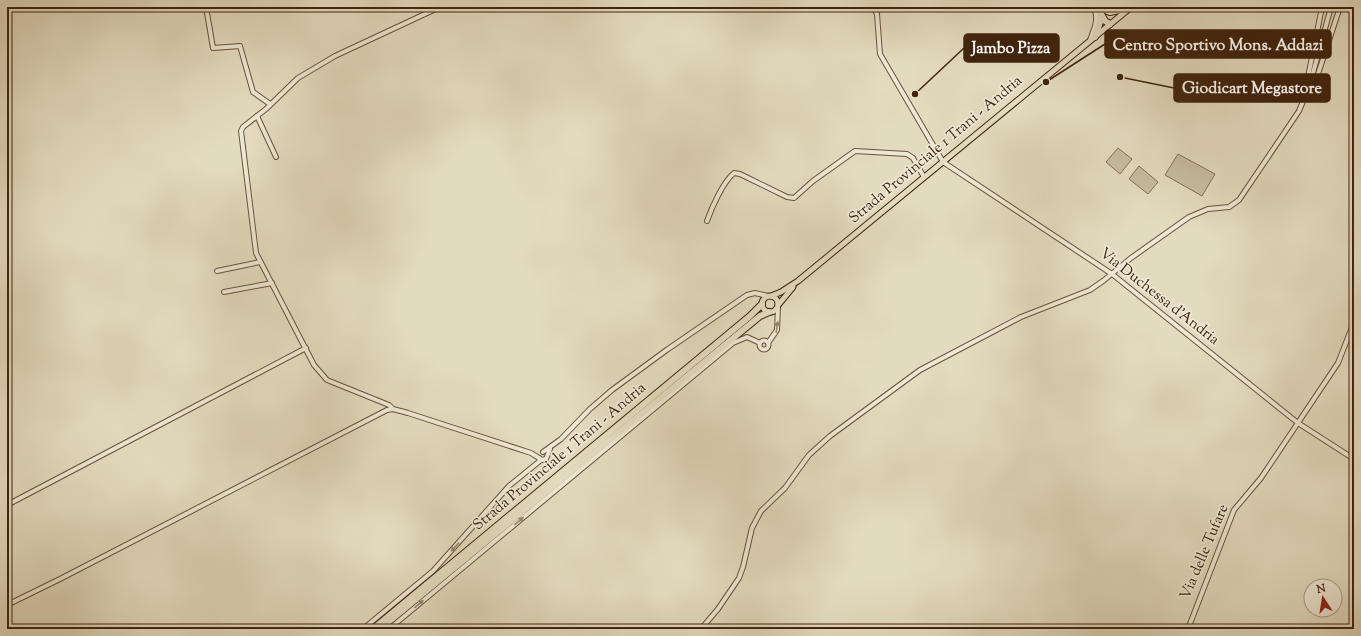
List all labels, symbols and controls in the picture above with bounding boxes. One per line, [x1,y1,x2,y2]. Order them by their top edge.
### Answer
callout: Centro Sportivo Mons. Addazi [1105,30,1331,58]
callout: Jambo Pizza [964,34,1059,62]
text: Centro Sportivo Mons. Addazi [1113,35,1324,58]
text: Jambo Pizza [970,38,1051,61]
street label: Strada Provinciale 1 Trani - Andria [845,71,1027,229]
callout: Giodicart Megastore [1174,74,1330,102]
text: Giodicart Megastore [1182,78,1323,101]
street label: Via Duchessa d'Andria [1095,243,1223,351]
one-way arrow [774,320,780,333]
street label: Strada Provinciale 1 Trani - Andria [469,378,651,536]
street label: Via delle Tufare [1175,501,1235,603]
one-way arrow [514,516,524,525]
one-way arrow [450,542,460,552]
north arrow [1303,578,1343,618]
text: N [1314,580,1327,598]
one-way arrow [414,599,424,608]

